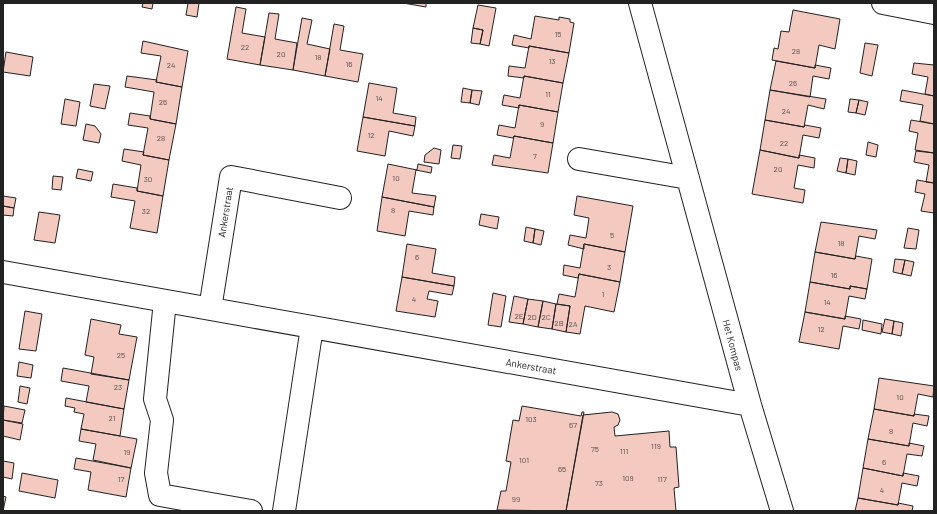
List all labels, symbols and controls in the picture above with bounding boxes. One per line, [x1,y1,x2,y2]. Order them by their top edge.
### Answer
house number: 15 [555,29,561,39]
house number: 22 [241,42,249,52]
house number: 28 [792,46,800,56]
house number: 20 [277,49,285,59]
house number: 18 [315,52,321,62]
house number: 13 [549,56,555,66]
house number: 16 [346,59,352,69]
house number: 24 [167,60,175,70]
house number: 26 [789,78,797,88]
house number: 11 [545,89,551,99]
house number: 14 [375,93,383,103]
house number: 26 [159,97,167,107]
house number: 24 [782,106,790,116]
house number: 9 [540,119,544,129]
house number: 12 [367,130,375,140]
house number: 28 [157,133,165,143]
house number: 22 [780,138,788,148]
house number: 7 [533,151,537,161]
house number: 20 [774,164,782,174]
house number: 10 [392,173,400,183]
house number: 30 [144,174,152,184]
street label: Ankerstraat [215,185,235,238]
house number: 8 [391,205,395,215]
house number: 32 [142,206,150,216]
house number: 5 [610,230,614,240]
house number: 18 [838,238,844,248]
house number: 6 [415,252,419,262]
house number: 3 [607,262,611,272]
house number: 16 [831,270,837,280]
house number: 1 [602,289,605,299]
house number: 4 [412,294,416,304]
house number: 14 [823,297,831,307]
house number: 2E [514,311,524,321]
house number: 2D [527,312,537,322]
house number: 2C [541,312,551,322]
house number: 2B [554,318,564,328]
street label: Het Kompas [720,318,746,372]
house number: 2A [568,319,578,329]
house number: 12 [817,324,825,334]
house number: 25 [117,350,125,360]
street label: Ankerstraat [505,356,558,376]
house number: 23 [114,382,122,392]
house number: 10 [896,392,904,402]
house number: 21 [109,413,116,423]
house number: 103 [525,414,537,424]
house number: 67 [569,420,577,430]
house number: 8 [889,426,893,436]
house number: 119 [651,441,661,451]
house number: 75 [591,444,599,454]
house number: 111 [620,446,628,456]
house number: 19 [124,447,130,457]
house number: 101 [519,455,529,465]
house number: 6 [882,457,886,467]
house number: 65 [558,464,566,474]
house number: 109 [622,473,634,483]
house number: 17 [118,474,125,484]
house number: 117 [657,474,667,484]
house number: 73 [595,478,603,488]
house number: 4 [880,485,884,495]
house number: 99 [512,494,520,504]

